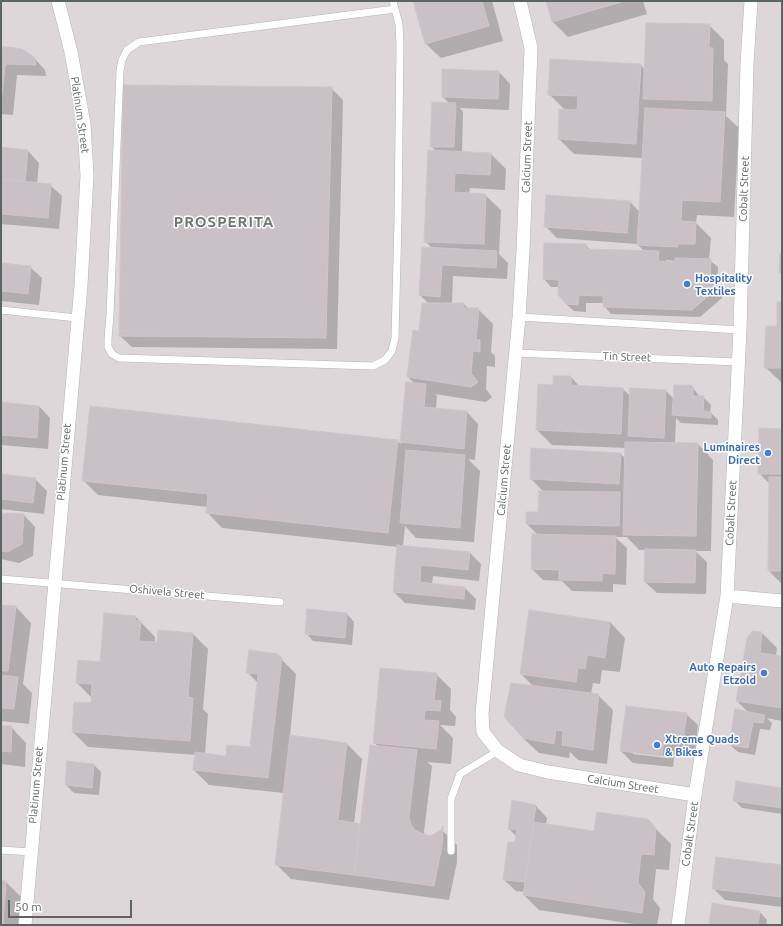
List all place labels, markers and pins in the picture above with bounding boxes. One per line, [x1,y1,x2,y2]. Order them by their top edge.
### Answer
place label: Hospitality Textiles [695,271,752,297]
marker: Hospitality Textiles [682,279,692,289]
place label: Luminaires Direct [704,440,760,466]
marker: Luminaires Direct [763,448,773,458]
place label: Auto Repairs Etzold [689,660,756,686]
marker: Auto Repairs Etzold [759,668,769,678]
place label: Xtreme Quads & Bikes [665,732,739,758]
marker: Xtreme Quads & Bikes [652,740,662,750]

